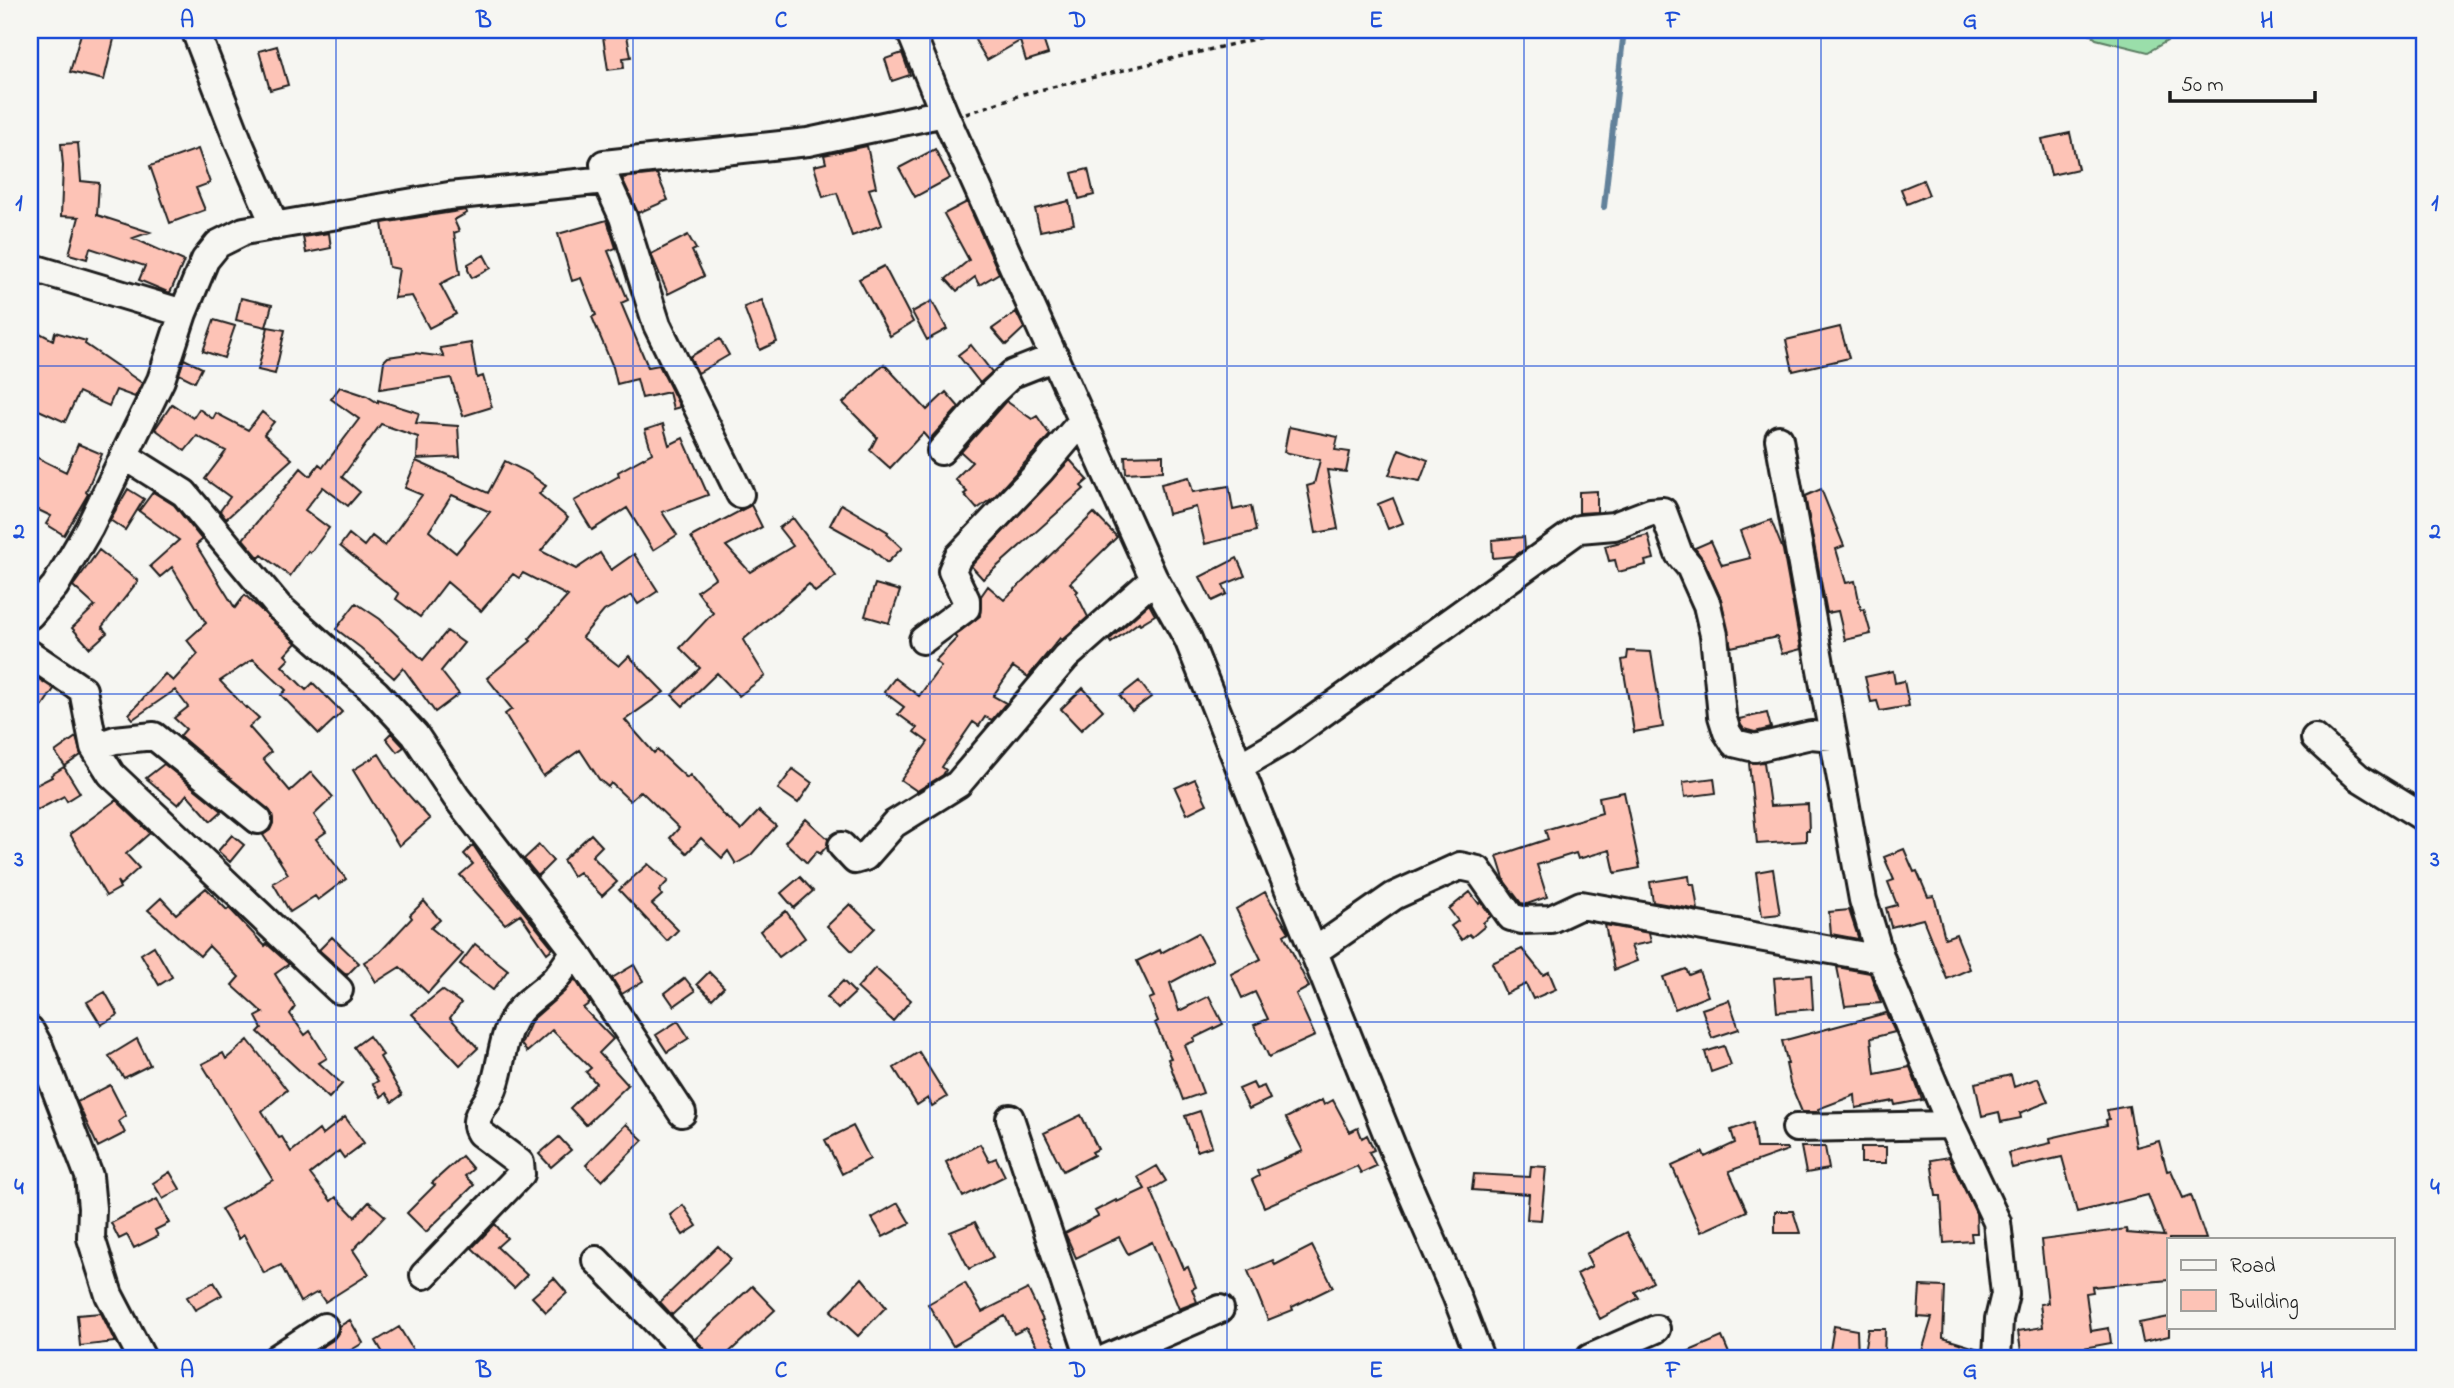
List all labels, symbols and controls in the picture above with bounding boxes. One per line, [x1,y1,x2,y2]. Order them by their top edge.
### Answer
text: A [180,5,194,38]
text: B [475,5,492,38]
text: C [775,5,788,38]
text: D [1069,5,1086,38]
text: E [1369,5,1383,38]
text: F [1665,5,1681,38]
text: G [1963,5,1977,38]
text: H [2260,5,2274,38]
scale bar [2170,60,2316,104]
text: 50 m [2181,71,2224,101]
text: 1 [15,188,23,221]
text: 1 [2431,188,2439,221]
text: 2 [12,516,25,549]
text: 2 [2428,516,2441,549]
text: 3 [13,844,24,877]
text: 3 [2429,844,2440,877]
text: 4 [14,1172,24,1205]
text: 4 [2430,1172,2440,1205]
legend [2167,1238,2394,1328]
text: Road [2230,1252,2276,1282]
text: Building [2229,1288,2299,1320]
text: A [180,1355,194,1388]
text: B [475,1355,492,1388]
text: C [775,1355,788,1388]
text: D [1069,1355,1086,1388]
text: E [1369,1355,1383,1388]
text: F [1665,1355,1681,1388]
text: G [1963,1355,1977,1388]
text: H [2260,1355,2274,1388]

